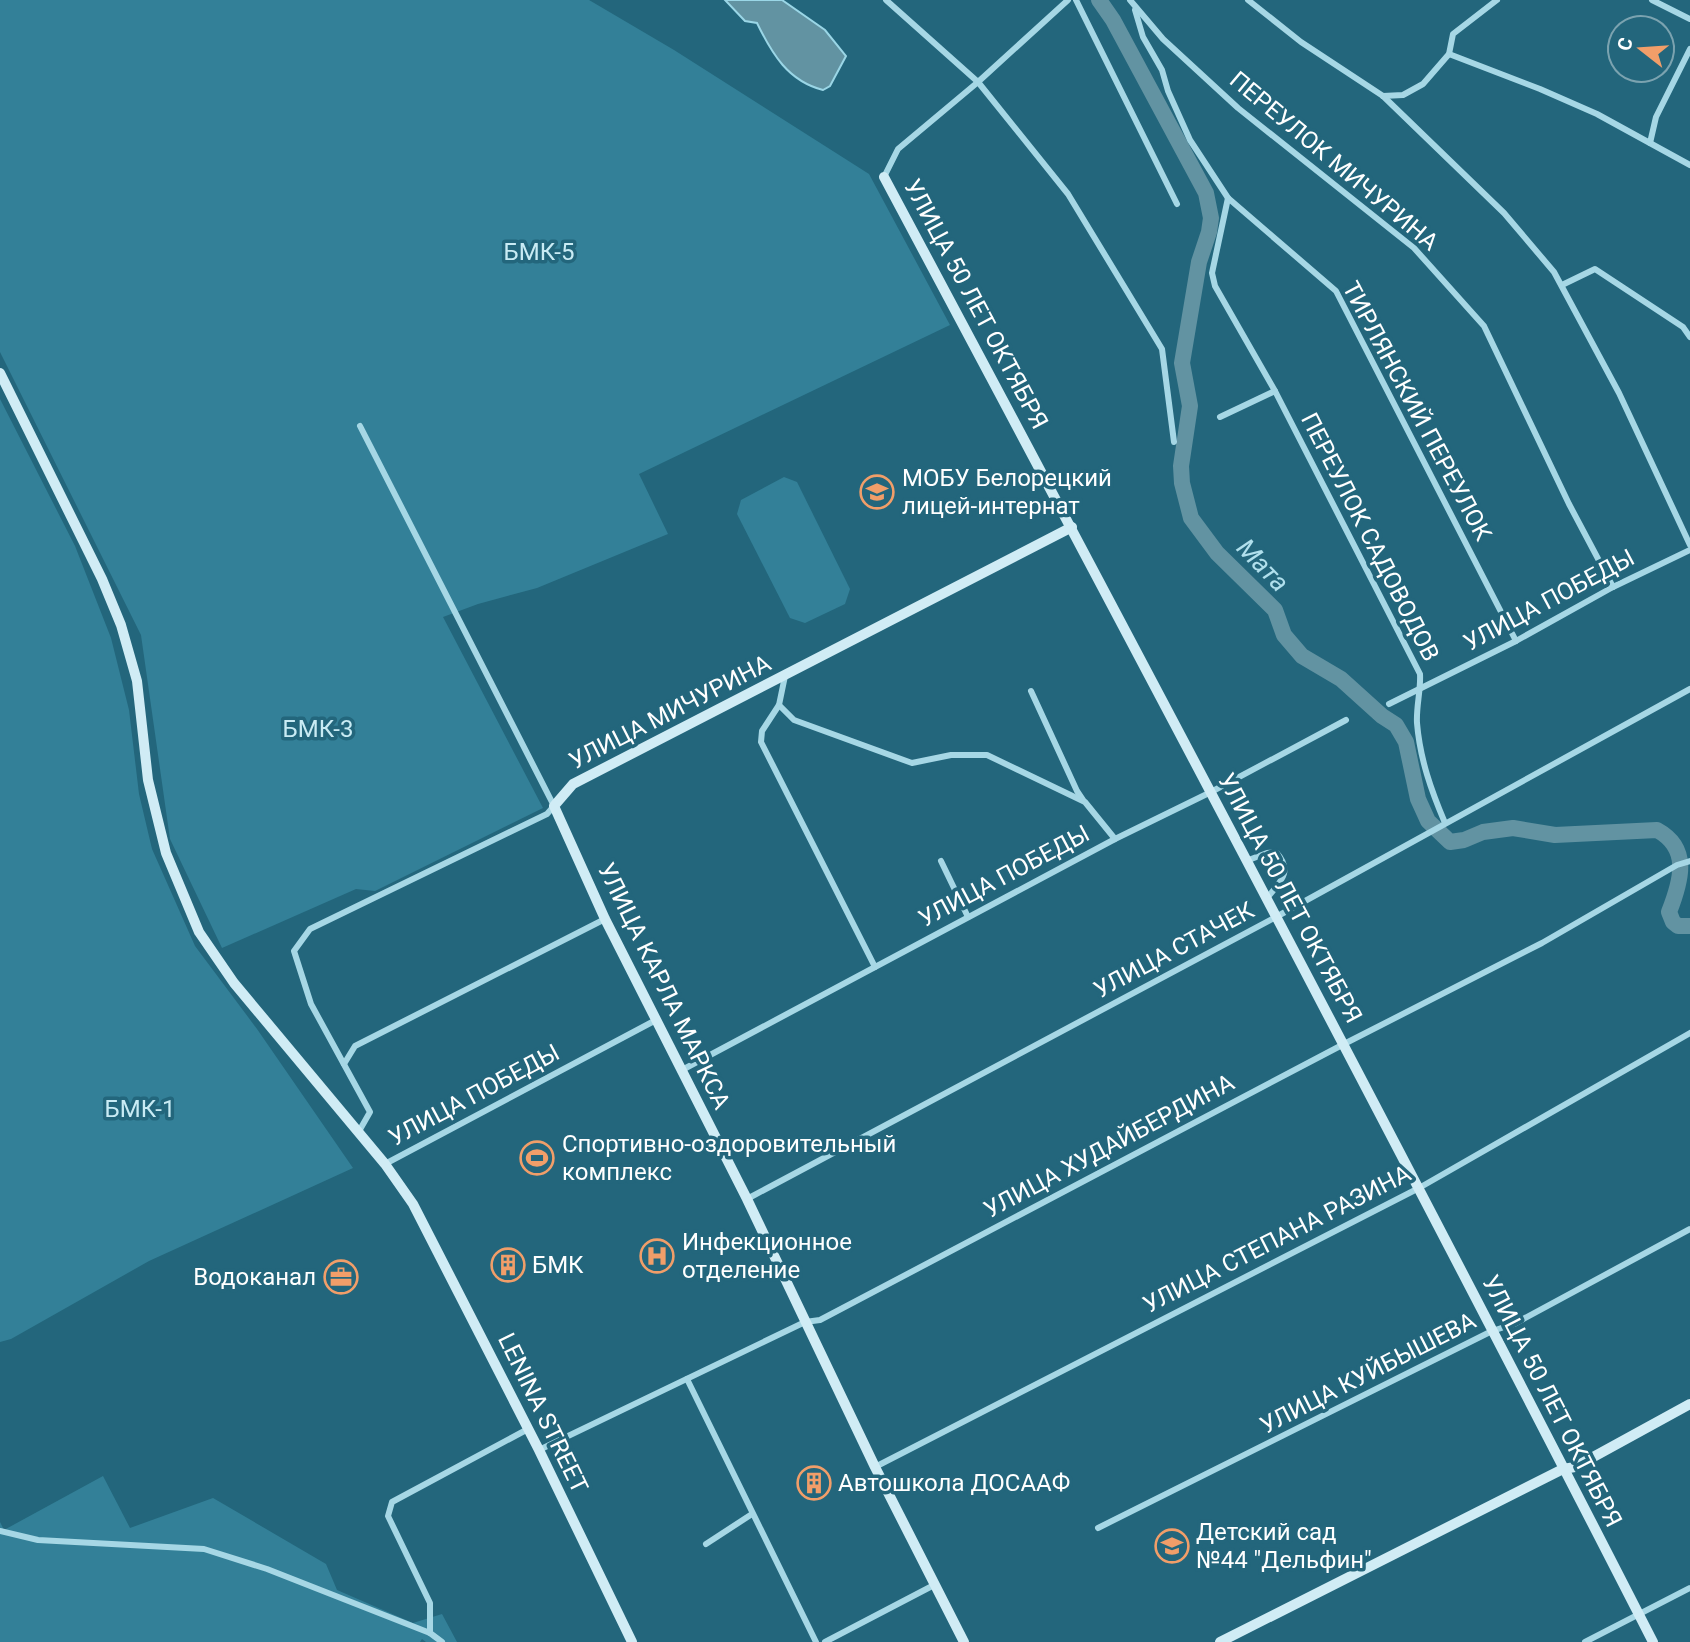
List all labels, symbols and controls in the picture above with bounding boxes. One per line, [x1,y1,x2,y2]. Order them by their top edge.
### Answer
north arrow [1606,14,1676,84]
text: С [1612,35,1638,53]
street label: ПЕРЕУЛОК МИЧУРИНА [1224,66,1444,257]
street label: УЛИЦА 50 ЛЕТ ОКТЯБРЯ [898,174,1054,434]
park label: БМК-5 [504,238,574,266]
street label: ТИРЛЯНСКИЙ ПЕРЕУЛОК [1337,277,1498,546]
street label: ПЕРЕУЛОК САДОВОДОВ [1295,408,1445,666]
place label: МОБУ Белорецкий лицей-интернат [902,464,1112,520]
school or university icon: МОБУ Белорецкий лицей-интернат [858,473,896,511]
water label: Мата [1231,533,1295,597]
street label: УЛИЦА ПОБЕДЫ [1459,543,1639,657]
street label: УЛИЦА МИЧУРИНА [565,649,776,775]
park label: БМК-3 [283,715,353,743]
street label: УЛИЦА 50 ЛЕТ ОКТЯБРЯ [1212,768,1368,1028]
street label: УЛИЦА ПОБЕДЫ [914,819,1094,933]
street label: УЛИЦА КАРЛА МАРКСА [592,858,736,1114]
street label: УЛИЦА СТАЧЕК [1089,896,1259,1004]
street label: УЛИЦА ПОБЕДЫ [384,1038,564,1152]
street label: УЛИЦА ХУДАЙБЕРДИНА [979,1068,1239,1224]
park label: БМК-1 [105,1095,175,1123]
place label: Спортивно-оздоровительный комплекс [562,1130,896,1186]
sports icon: Спортивно-оздоровительный комплекс [518,1139,556,1177]
street label: УЛИЦА СТЕПАНА РАЗИНА [1139,1159,1416,1319]
place label: Инфекционное отделение [682,1228,852,1284]
hospital icon: Инфекционное отделение [638,1237,676,1275]
building icon: БМК [489,1246,527,1284]
place label: БМК [532,1251,584,1279]
office icon: Водоканал [322,1258,360,1296]
place label: Водоканал [193,1263,316,1291]
street label: УЛИЦА 50 ЛЕТ ОКТЯБРЯ [1476,1271,1628,1531]
street label: УЛИЦА КУЙБЫШЕВА [1255,1306,1481,1440]
street label: LENINA STREET [492,1329,594,1497]
building icon: Автошкола ДОСААФ [795,1464,833,1502]
place label: Автошкола ДОСААФ [838,1469,1070,1497]
place label: Детский сад №44 "Дельфин" [1196,1518,1372,1574]
school or university icon: Детский сад №44 "Дельфин" [1153,1527,1191,1565]

